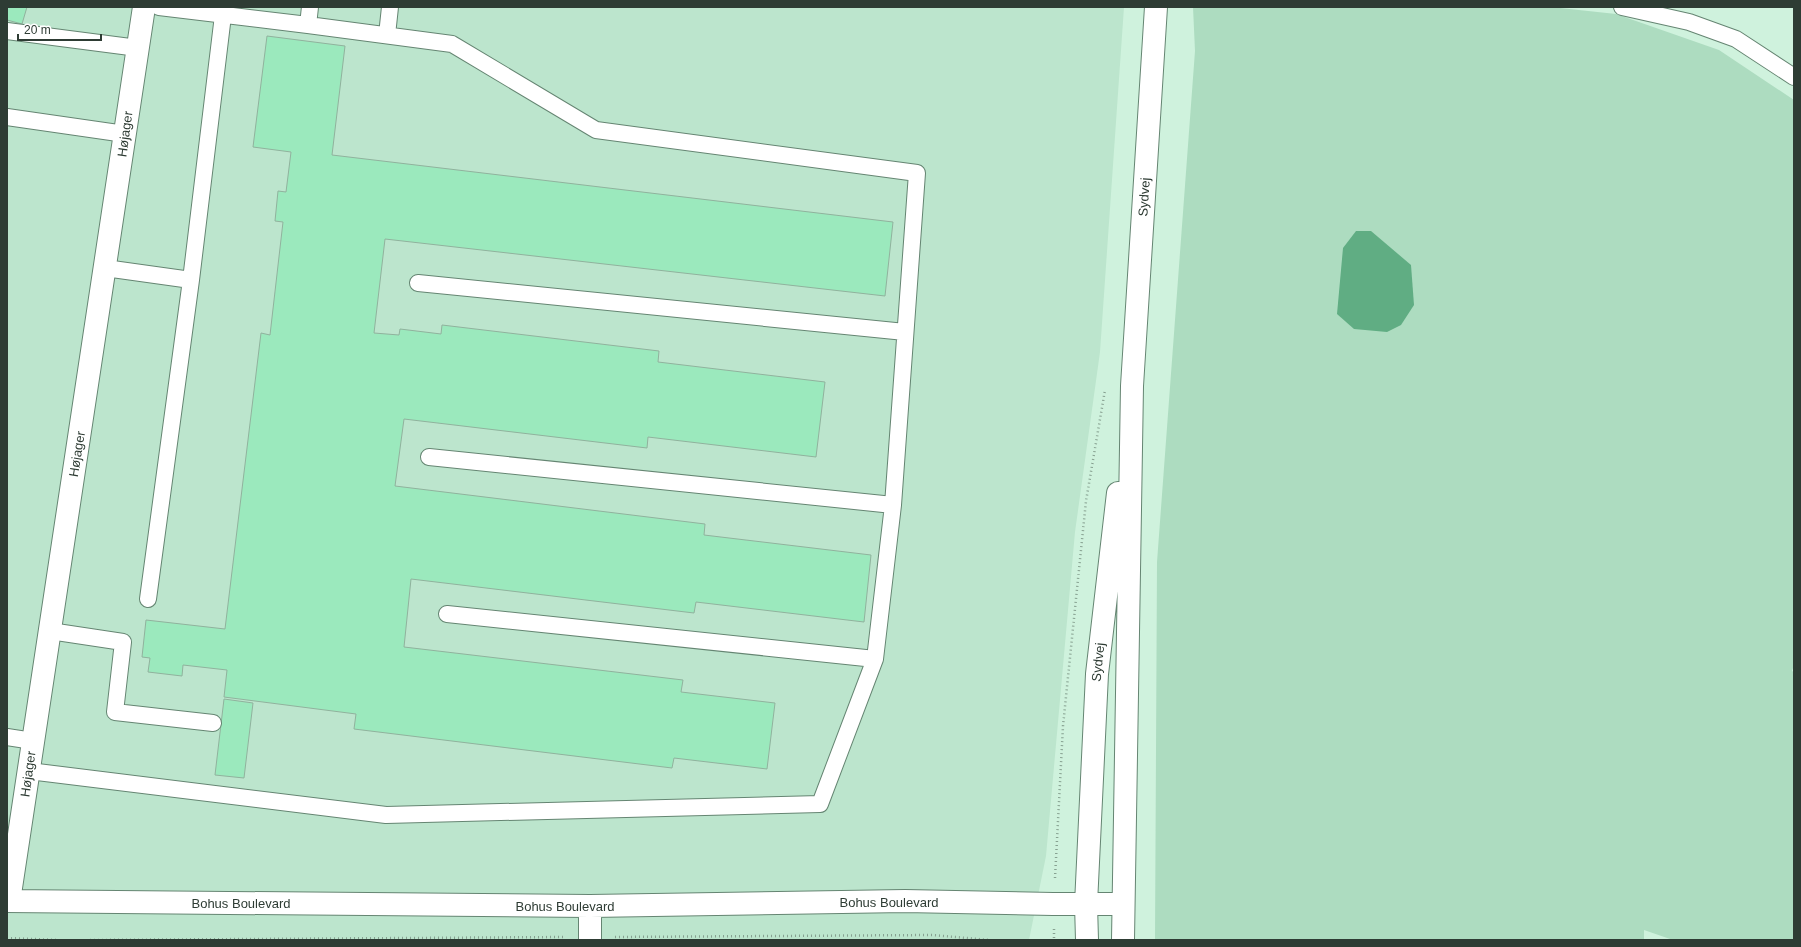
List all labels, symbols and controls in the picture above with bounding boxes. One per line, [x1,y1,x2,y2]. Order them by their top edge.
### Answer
scale bar [18,16,101,42]
text: 20 m [24,23,51,37]
street label: Højager [114,109,136,158]
street label: Sydvej [1135,177,1153,217]
street label: Højager [66,429,88,478]
street label: Sydvej [1089,642,1108,682]
street label: Højager [17,749,39,798]
street label: Bohus Boulevard [839,895,939,910]
street label: Bohus Boulevard [191,896,291,911]
street label: Bohus Boulevard [515,899,615,914]

